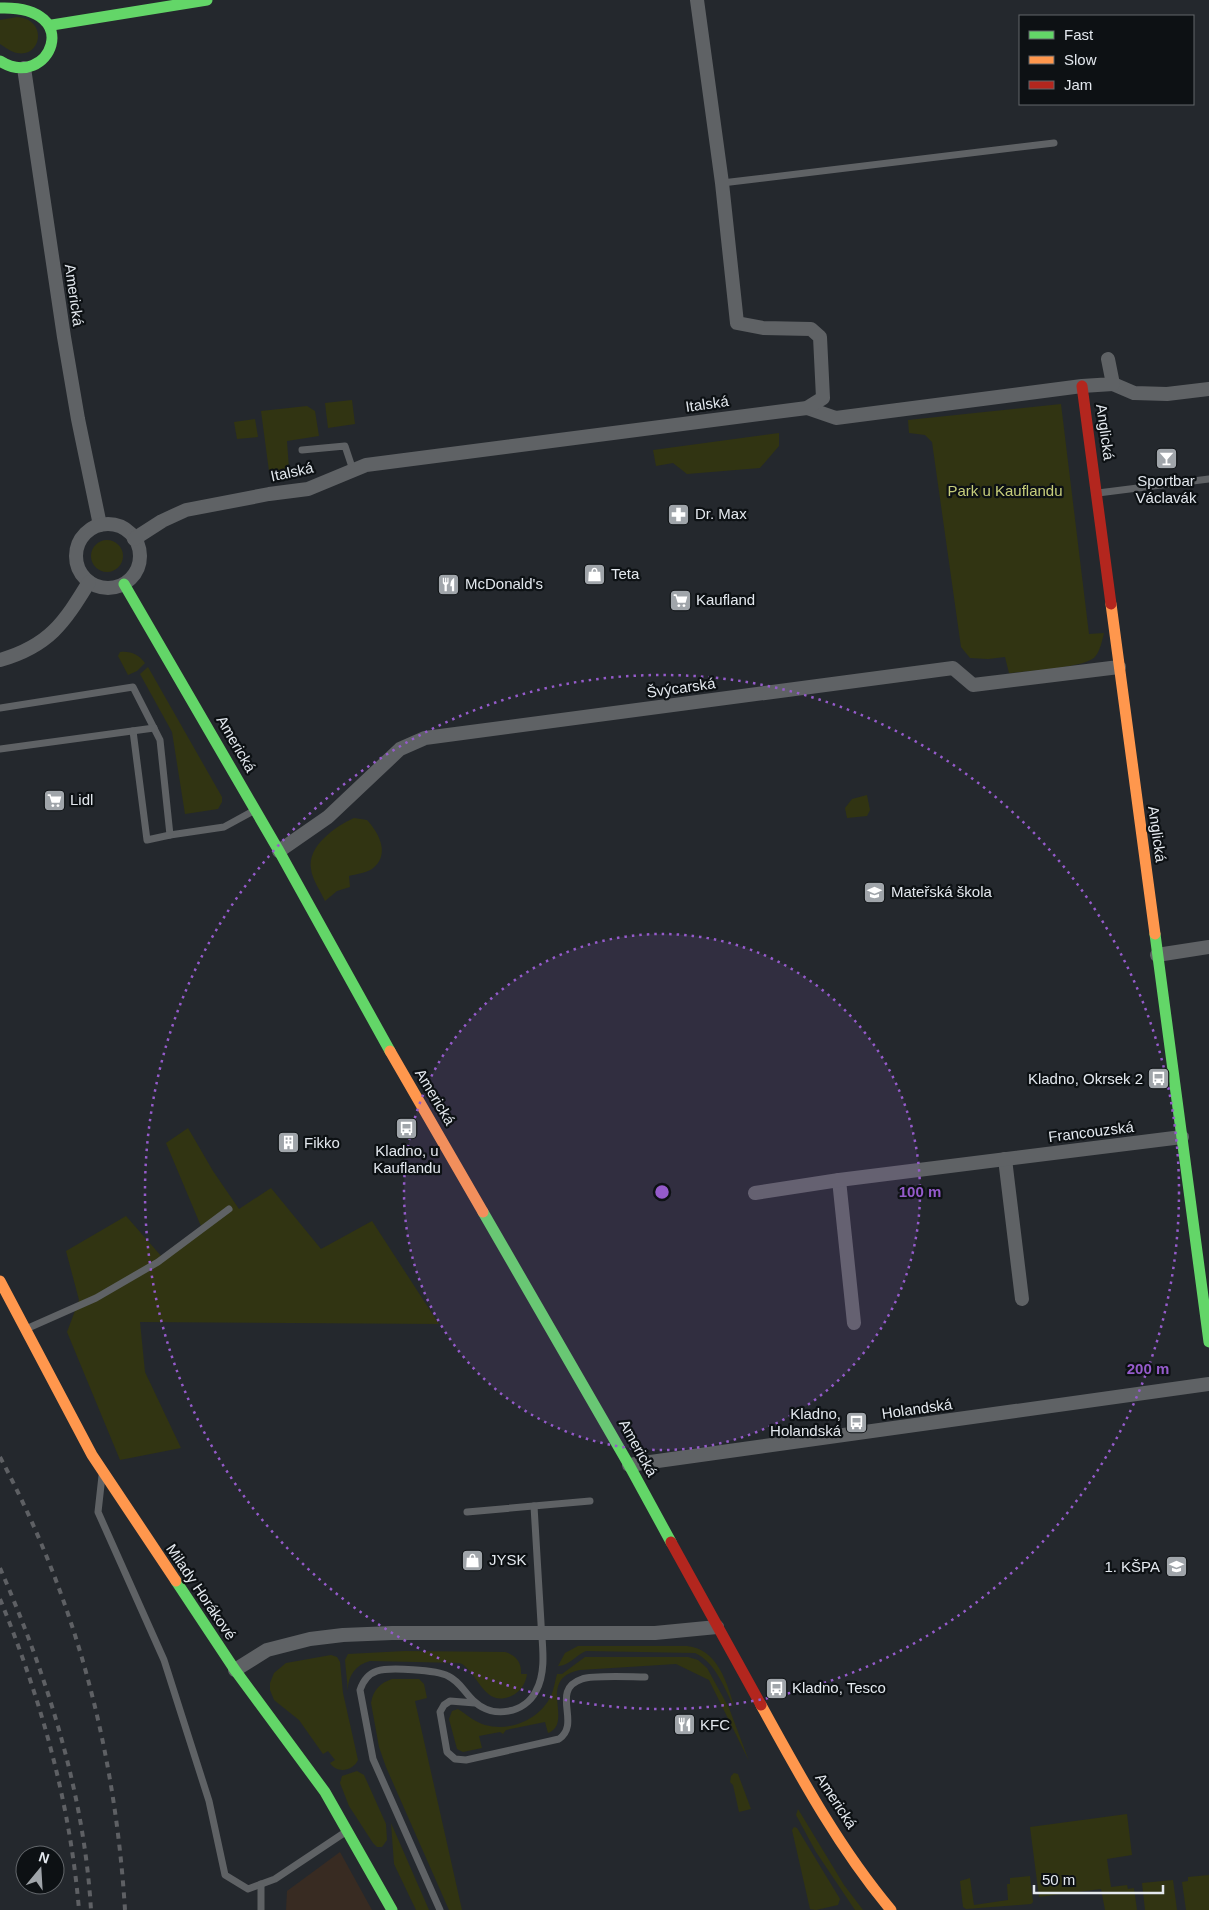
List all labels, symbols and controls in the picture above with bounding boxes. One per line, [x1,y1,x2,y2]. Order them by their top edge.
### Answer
legend [1019,15,1194,105]
text: Fast [1064,26,1094,43]
text: Slow [1064,51,1097,68]
text: Jam [1064,76,1092,93]
street label: Americká [62,263,87,328]
street label: Italská [684,392,730,415]
street label: Anglická [1093,403,1118,462]
bar icon: Sportbar Václavák [1154,446,1178,470]
street label: Italská [269,459,316,484]
place label: Sportbar Václavák [1136,472,1197,506]
park label: Park u Kauflandu [947,482,1063,499]
pharmacy icon: Dr. Max [667,502,691,526]
place label: Dr. Max [695,505,747,522]
shop icon: Teta [583,562,607,586]
place label: Teta [611,565,640,582]
restaurant icon: McDonald's [437,572,461,596]
place label: McDonald's [465,575,543,592]
supermarket icon: Kaufland [668,588,692,612]
place label: Kaufland [696,591,755,608]
street label: Švýcarská [645,674,717,701]
street label: Americká [213,712,260,776]
supermarket icon: Lidl [42,788,66,812]
place label: Lidl [70,791,93,808]
street label: Anglická [1145,805,1170,864]
school or university icon: Mateřská škola [863,880,887,904]
place label: Mateřská škola [891,883,993,900]
street label: Americká [412,1066,459,1128]
bus stop icon: Kladno, Okrsek 2 [1147,1067,1171,1091]
place label: Kladno, Okrsek 2 [1028,1070,1143,1087]
bus stop icon: Kladno, u Kauflandu [395,1116,419,1140]
street label: Francouzská [1047,1118,1135,1145]
building icon: Fikko [276,1131,300,1155]
place label: Fikko [304,1134,340,1151]
place label: Kladno, u Kauflandu [373,1142,441,1176]
centre of rings [653,1183,671,1201]
text: 100 m [899,1183,941,1200]
text: 200 m [1127,1360,1169,1377]
street label: Holandská [881,1395,954,1422]
place label: Kladno, Holandská [770,1405,842,1439]
bus stop icon: Kladno, Holandská [845,1411,869,1435]
street label: Americká [616,1416,661,1480]
street label: Milady Horákové [163,1541,240,1643]
shop icon: JYSK [461,1548,485,1572]
place label: JYSK [489,1551,527,1568]
school or university icon: 1. KŠPA [1164,1555,1188,1579]
place label: 1. KŠPA [1104,1558,1160,1575]
bus stop icon: Kladno, Tesco [764,1676,788,1700]
place label: Kladno, Tesco [792,1679,886,1696]
restaurant icon: KFC [672,1713,696,1737]
place label: KFC [700,1716,730,1733]
street label: Americká [812,1770,861,1832]
north arrow [15,1845,65,1895]
text: N [37,1848,51,1867]
scale bar [1034,1862,1163,1894]
text: 50 m [1042,1871,1075,1888]

